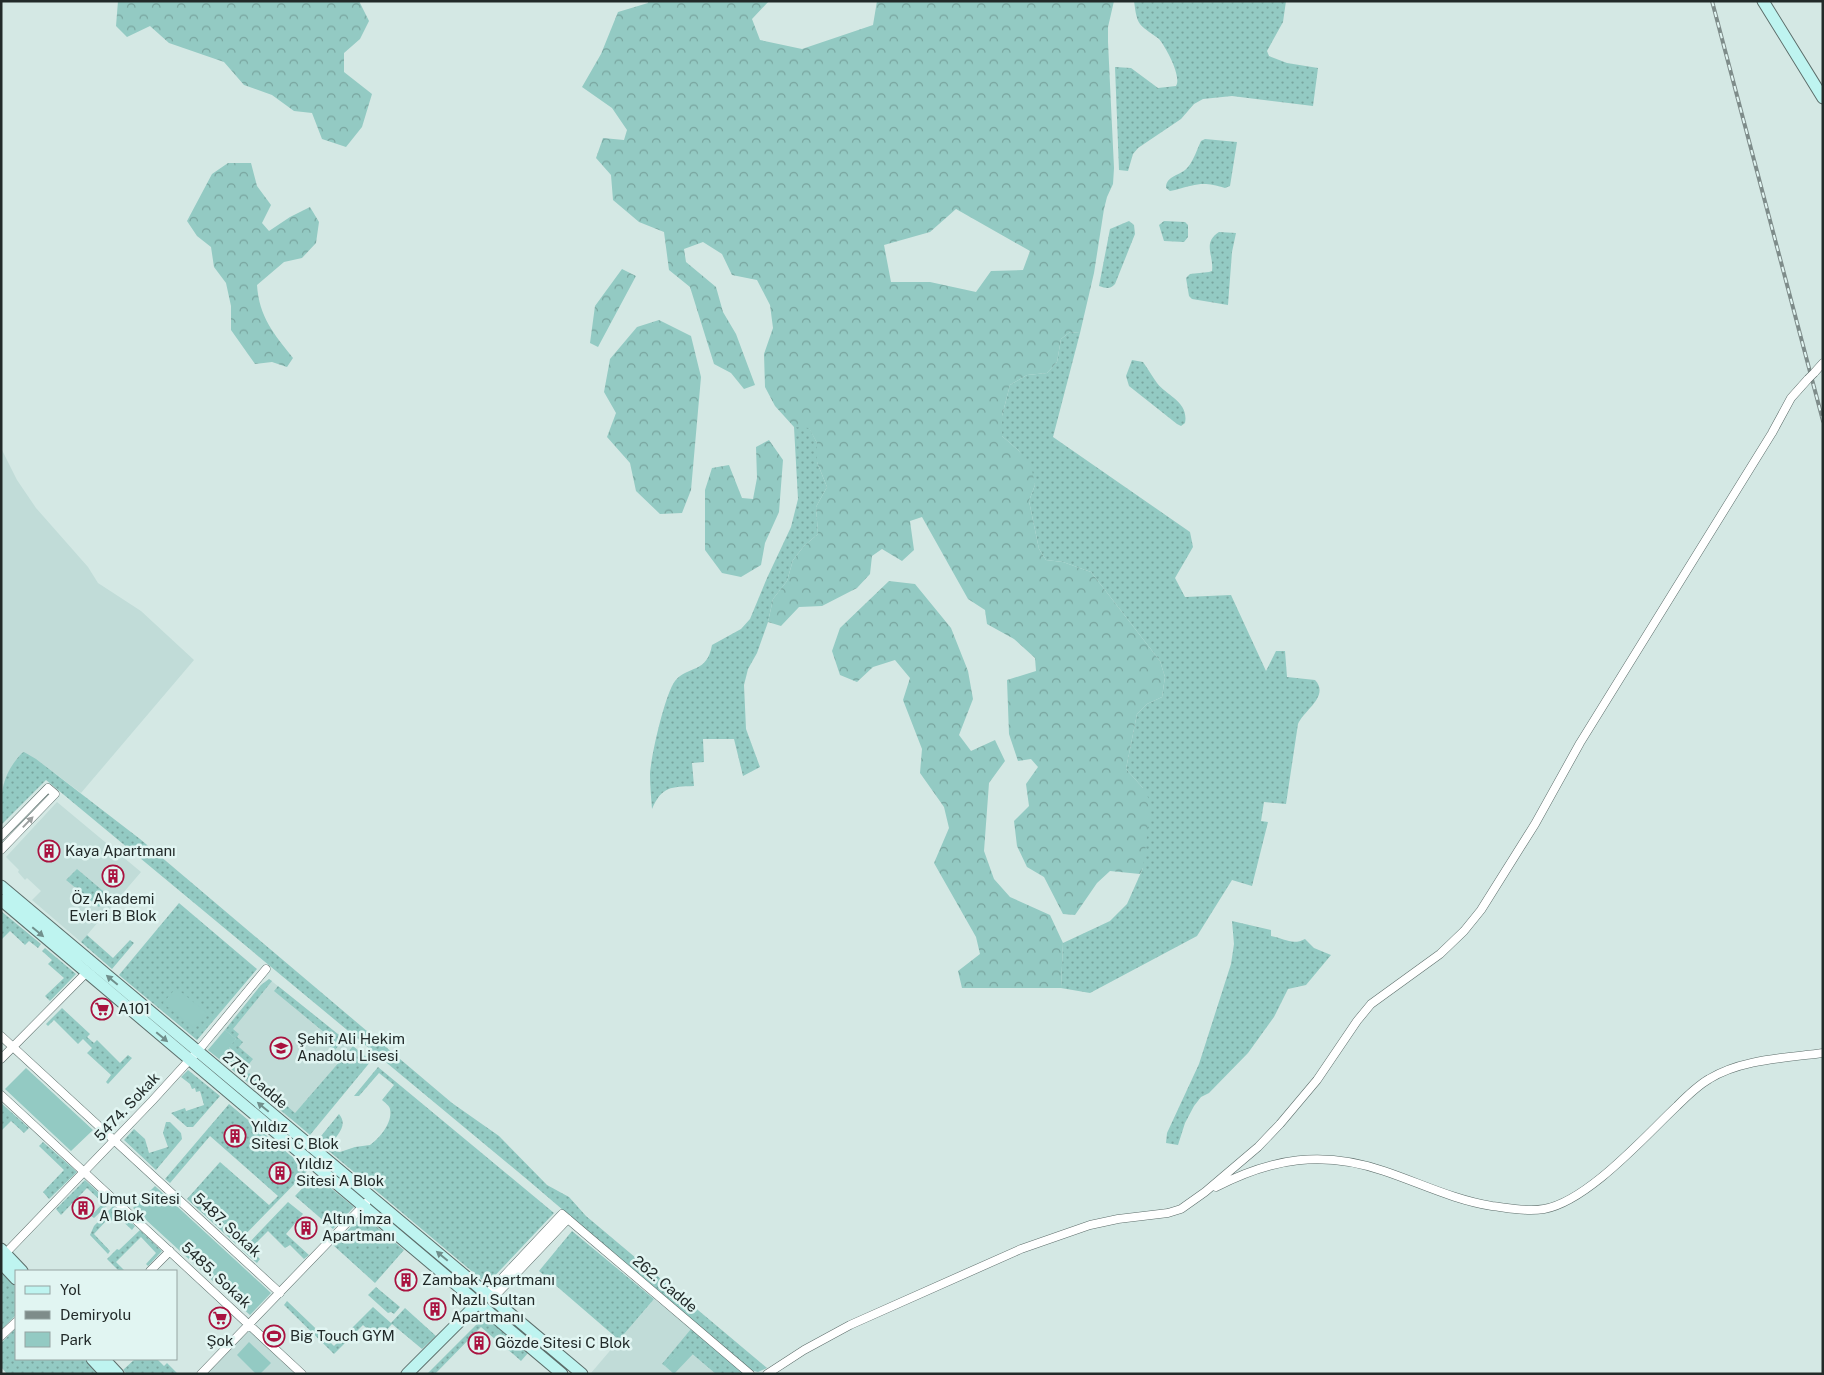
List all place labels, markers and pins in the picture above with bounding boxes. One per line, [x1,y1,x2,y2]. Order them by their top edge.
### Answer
building icon: Kaya Apartmanı [37,839,61,863]
place label: Kaya Apartmanı [65,842,176,859]
building icon: Öz Akademi Evleri B Blok [101,864,125,888]
place label: Öz Akademi Evleri B Blok [69,889,157,924]
supermarket icon: A101 [90,997,114,1021]
place label: A101 [118,1000,150,1017]
place label: Şehit Ali Hekim Anadolu Lisesi [297,1030,405,1064]
school or university icon: Şehit Ali Hekim Anadolu Lisesi [269,1036,293,1060]
place label: Yıldız Sitesi C Blok [251,1118,339,1152]
building icon: Yıldız Sitesi C Blok [223,1124,247,1148]
place label: Yıldız Sitesi A Blok [296,1155,384,1189]
building icon: Yıldız Sitesi A Blok [268,1161,292,1185]
place label: Umut Sitesi A Blok [99,1190,180,1224]
building icon: Umut Sitesi A Blok [71,1196,95,1220]
place label: Altın İmza Apartmanı [322,1209,395,1244]
building icon: Altın İmza Apartmanı [294,1216,318,1240]
building icon: Zambak Apartmanı [394,1268,418,1292]
place label: Zambak Apartmanı [422,1271,555,1288]
place label: Nazlı Sultan Apartmanı [451,1291,535,1325]
building icon: Nazlı Sultan Apartmanı [423,1297,447,1321]
supermarket icon: Şok [208,1306,232,1330]
sports icon: Big Touch GYM [262,1324,286,1348]
place label: Big Touch GYM [290,1327,395,1344]
building icon: Gözde Sitesi C Blok [467,1331,491,1355]
place label: Şok [207,1332,233,1349]
place label: Gözde Sitesi C Blok [495,1334,630,1351]

